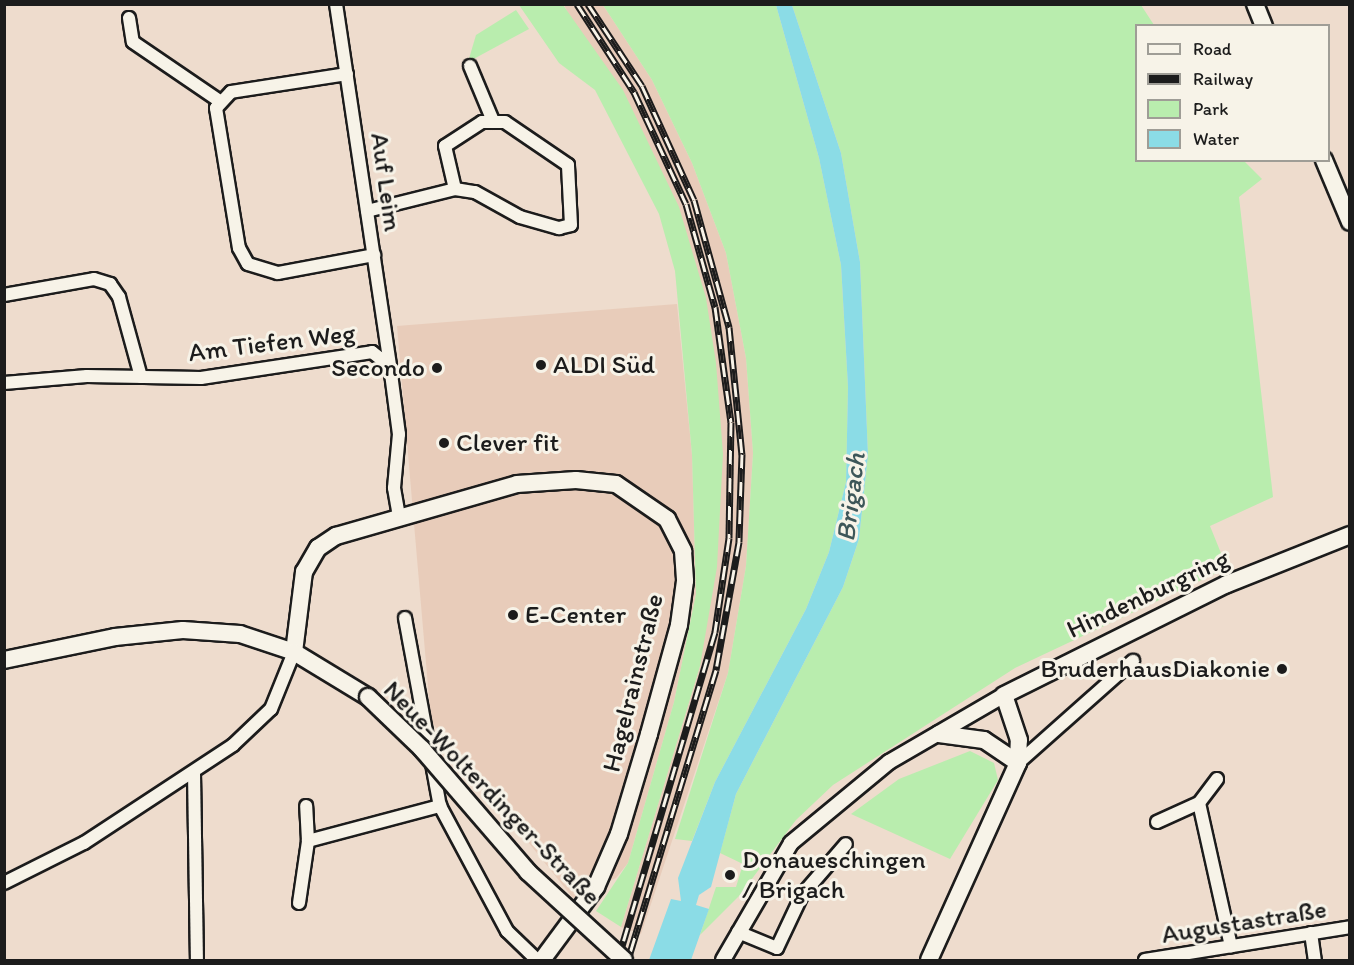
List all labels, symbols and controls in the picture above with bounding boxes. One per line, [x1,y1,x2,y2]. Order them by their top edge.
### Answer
legend [1135,24,1330,162]
text: Road [1193,38,1232,60]
text: Railway [1193,68,1253,90]
text: Park [1193,98,1228,120]
text: Water [1193,128,1239,150]
street label: Auf Leim [364,130,408,234]
street label: Am Tiefen Weg [187,317,357,369]
place label: ALDI Süd [553,349,655,381]
place label: Secondo [331,352,425,384]
marker: ALDI Süd [534,358,548,372]
marker: Secondo [430,361,444,375]
place label: Clever fit [456,427,559,459]
marker: Clever fit [437,436,451,450]
water label: Brigach [828,451,872,543]
street label: Hindenburgring [1062,543,1234,645]
street label: Hagelrainstraße [596,591,670,775]
place label: E-Center [525,599,626,631]
marker: E-Center [506,608,520,622]
place label: BruderhausDiakonie [1040,653,1270,685]
marker: BruderhausDiakonie [1275,662,1289,676]
street label: Neue-Wolterdinger-Straße [377,674,607,912]
place label: Donaueschingen / Brigach [742,844,926,906]
marker: Donaueschingen / Brigach [723,868,737,882]
street label: Augustastraße [1159,894,1329,950]

